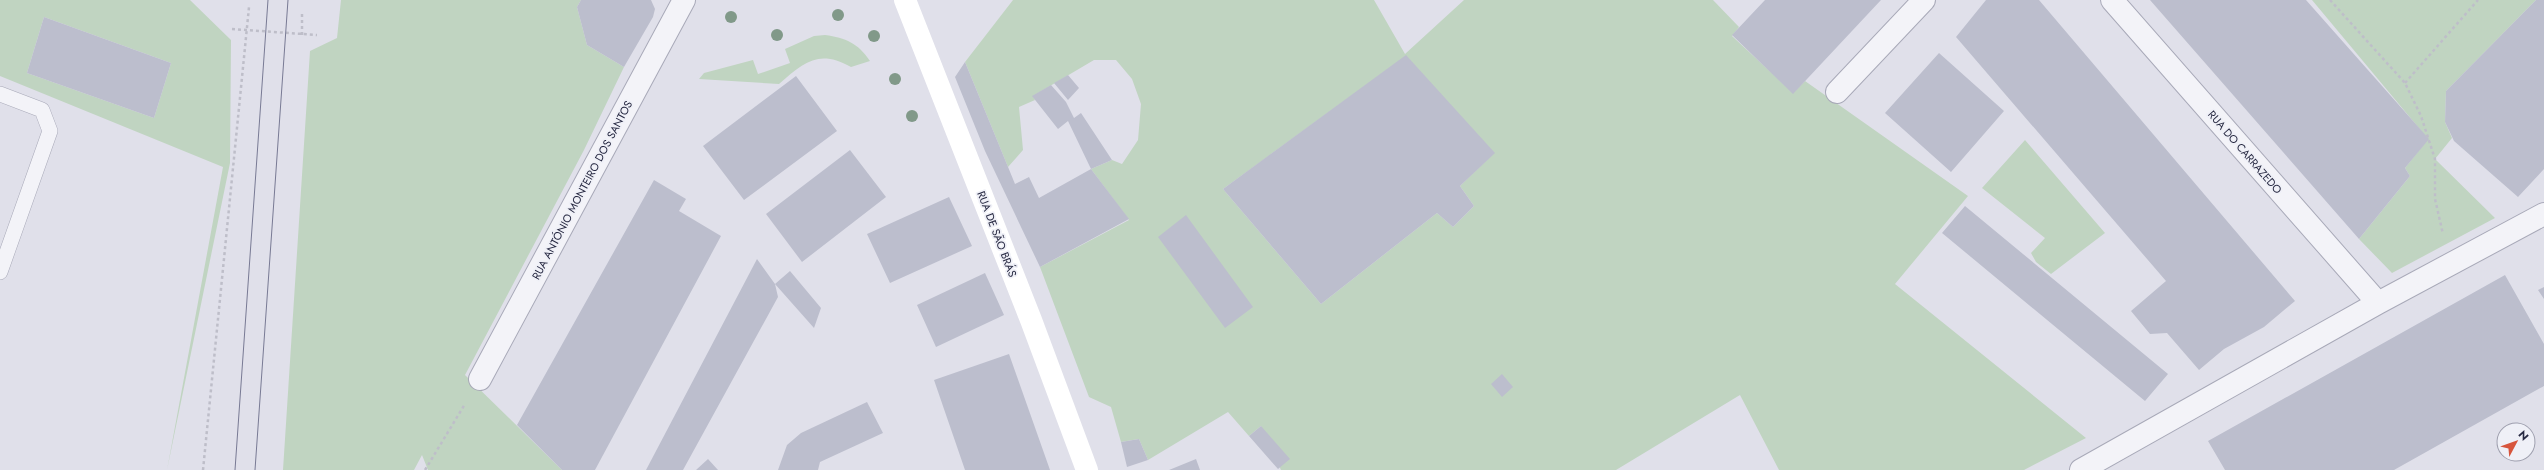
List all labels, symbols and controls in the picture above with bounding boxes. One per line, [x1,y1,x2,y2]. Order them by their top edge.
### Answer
street label: RUA ANTÓNIO MONTEIRO DOS SANTOS [528,98,636,282]
street label: RUA DO CARRAZEDO [2204,107,2286,197]
street label: RUA DE SÃO BRÁS [973,189,1021,279]
north arrow [2496,422,2536,462]
text: N [2515,427,2532,444]

